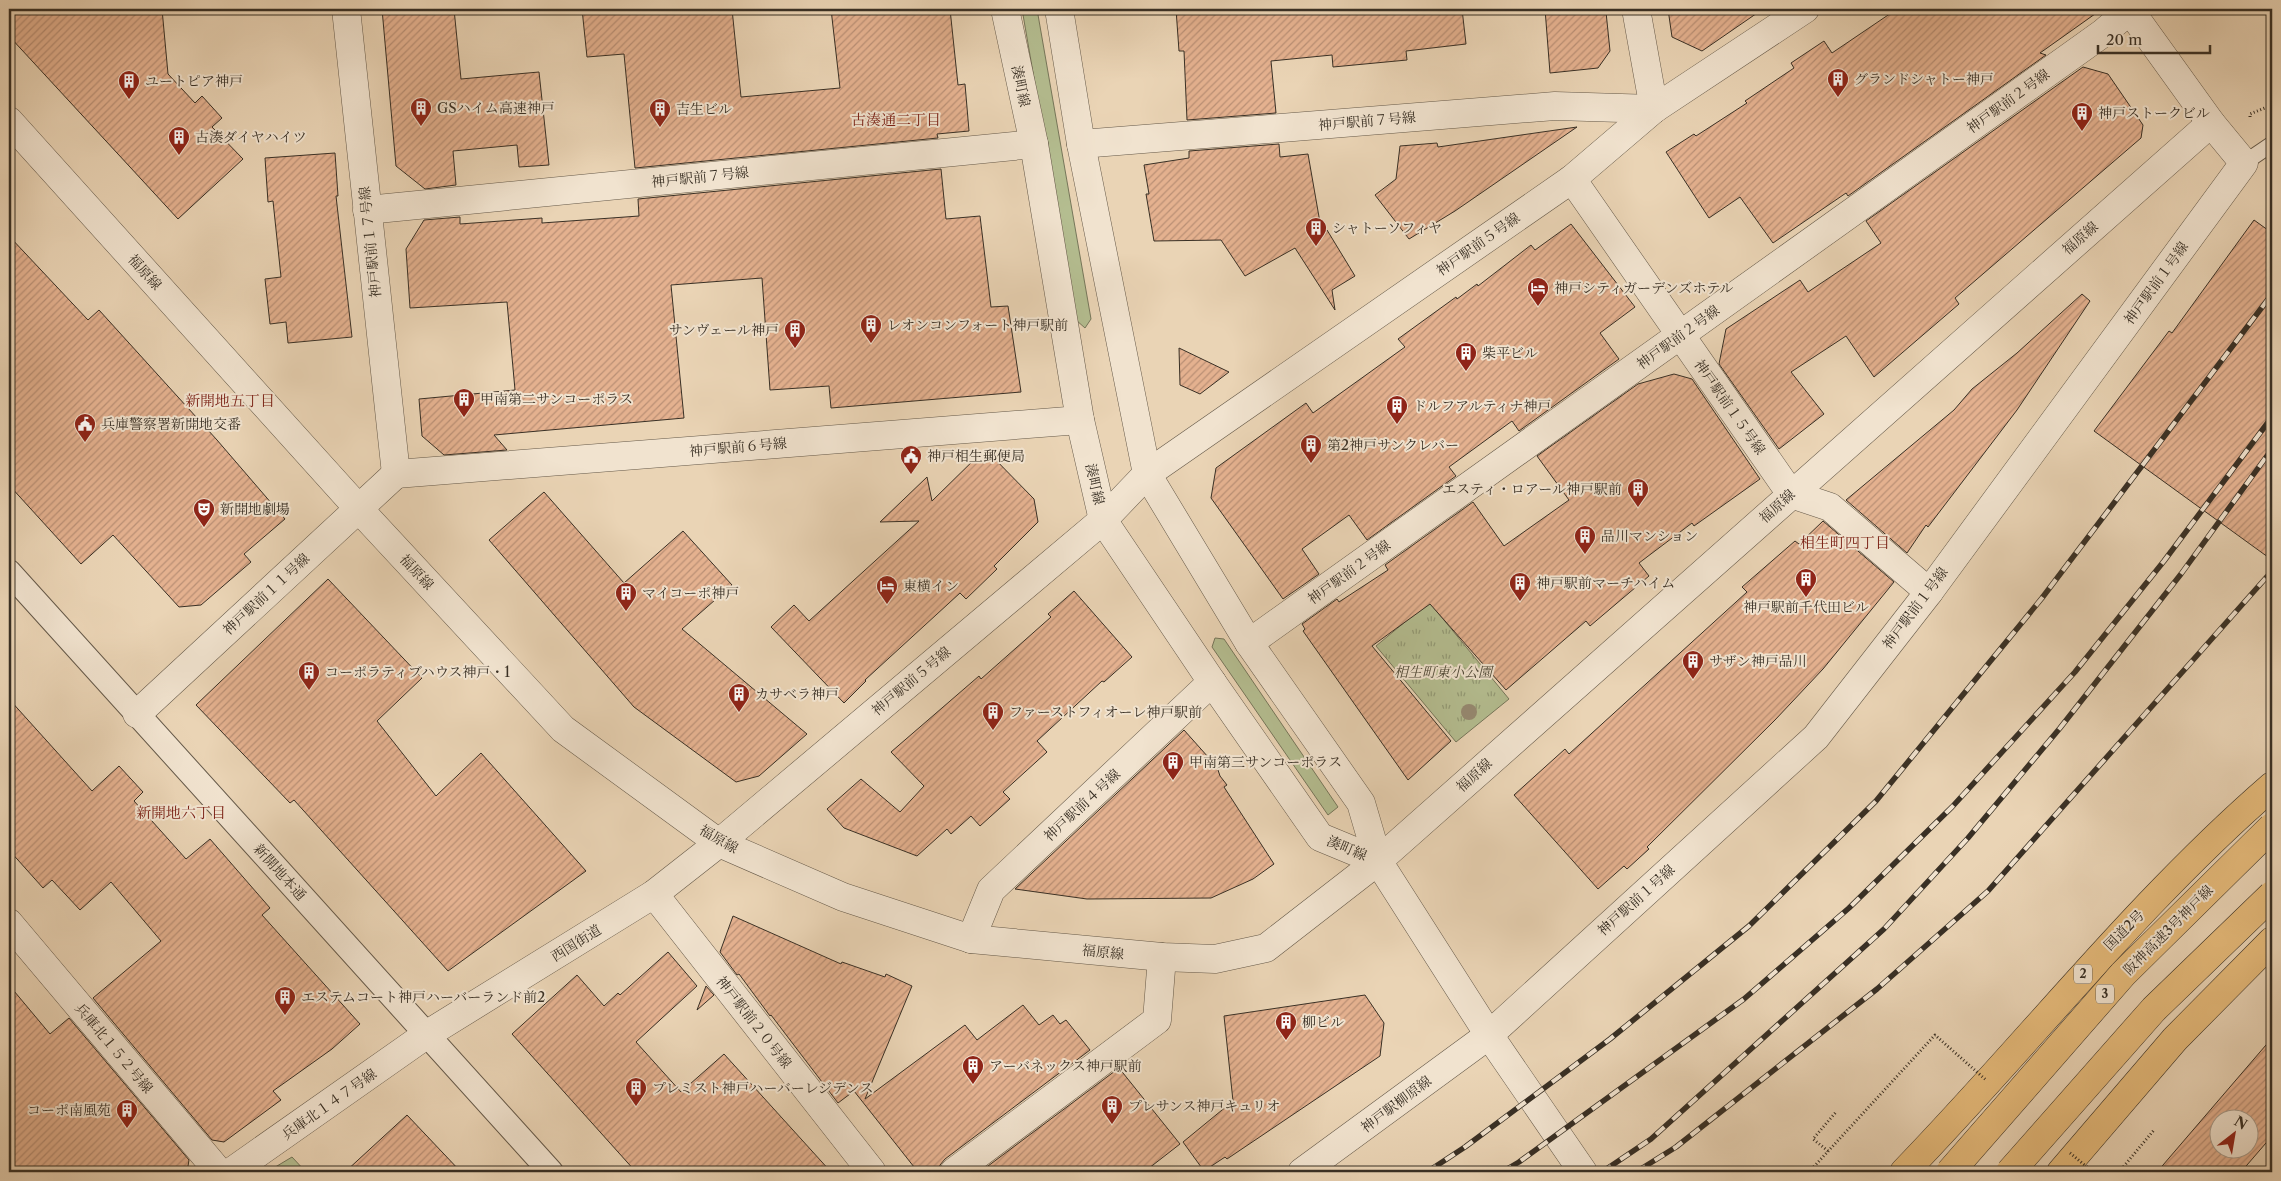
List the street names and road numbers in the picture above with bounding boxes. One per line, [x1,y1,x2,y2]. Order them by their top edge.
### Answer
street label: 湊町線 [1008,64,1034,108]
street label: 神戸駅前２号線 [1963,65,2053,137]
street label: 神戸駅前７号線 [1317,108,1417,134]
street label: 神戸駅前７号線 [650,163,750,191]
street label: 神戸駅前１７号線 [355,185,385,299]
street label: 神戸駅前５号線 [1433,209,1523,279]
street label: 福原線 [2058,217,2102,259]
street label: 神戸駅前１号線 [2120,238,2192,328]
street label: 福原線 [124,250,166,294]
street label: 神戸駅前２号線 [1633,301,1723,373]
street label: 神戸駅前１５号線 [1691,356,1769,458]
street label: 神戸駅前６号線 [688,434,788,460]
street label: 湊町線 [1082,462,1108,506]
street label: 福原線 [1755,485,1799,527]
street label: 神戸駅前２号線 [1304,536,1394,608]
street label: 神戸駅前１１号線 [219,549,313,639]
street label: 福原線 [396,551,438,593]
street label: 神戸駅前１号線 [1878,563,1952,653]
street label: 神戸駅前５号線 [868,643,954,719]
street label: 福原線 [1452,754,1496,796]
street label: 神戸駅前４号線 [1040,765,1124,845]
street label: 福原線 [696,821,742,857]
street label: 湊町線 [1324,832,1370,864]
street label: 新開地本通 [250,840,310,904]
street label: 神戸駅前１号線 [1594,861,1678,939]
street label: 阪神高速3号神戸線 [2119,881,2217,979]
street label: 国道2号 [2100,906,2148,954]
street label: 西国街道 [547,921,605,965]
street label: 福原線 [1081,941,1125,963]
road number: 2 [2074,964,2092,984]
street label: 神戸駅前２０号線 [712,972,796,1072]
road number: 3 [2096,984,2114,1004]
street label: 兵庫北１５２号線 [71,999,157,1097]
street label: 兵庫北１４７号線 [278,1065,380,1143]
street label: 神戸駅柳原線 [1357,1072,1435,1136]

